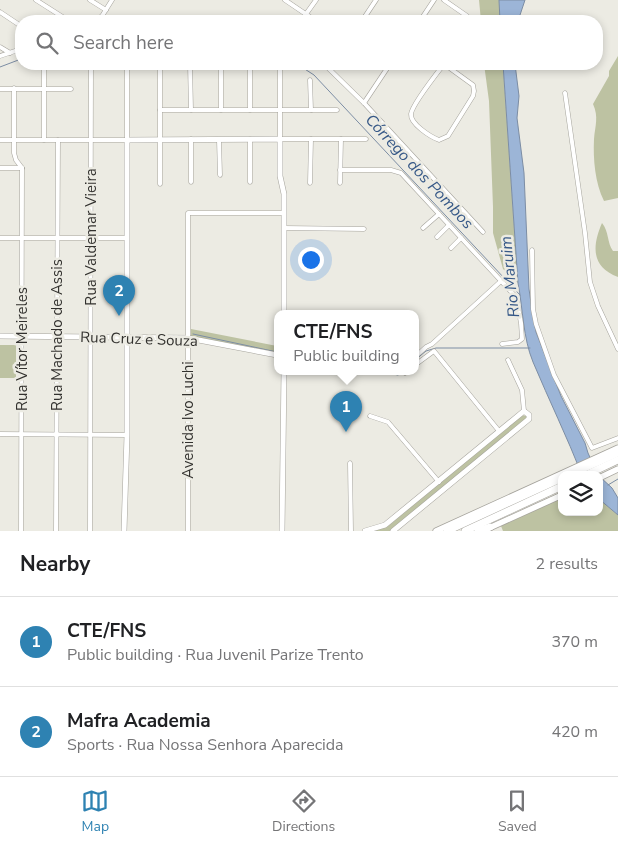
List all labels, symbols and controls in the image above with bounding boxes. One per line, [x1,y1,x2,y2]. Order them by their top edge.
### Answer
search box [15,15,603,70]
icon: search [33,29,61,57]
text: Search here [73,30,174,56]
water label: Córrego dos Pombos [360,109,479,234]
street label: Rua Valdemar Vieira [81,168,101,306]
water label: Rio Maruim [495,235,525,319]
your location [298,247,324,273]
street label: Rua Machado de Assis [47,259,67,411]
pin: 2 [103,275,135,316]
street label: Rua Vítor Meireles [12,287,32,411]
popup [274,310,419,375]
text: CTE/FNS [293,319,373,345]
street label: Rua Cruz e Souza [80,327,198,351]
text: Public building [293,345,400,367]
street label: Avenida Ivo Luchi [178,361,198,479]
pin: 1 [330,391,362,432]
map controls [558,471,603,516]
button: layers [558,471,603,516]
text: Nearby [20,550,90,578]
text: 2 results [536,553,598,575]
text: CTE/FNS [67,618,146,644]
text: 1 [31,631,41,653]
text: 370 m [551,631,598,653]
text: Public building · Rua Juvenil Parize Trento [67,644,364,666]
text: Mafra Academia [67,708,211,734]
text: 2 [31,721,41,743]
text: 420 m [551,721,598,743]
text: Sports · Rua Nossa Senhora Aparecida [67,734,344,756]
tab: Map [81,787,109,836]
tab: Directions [272,787,335,836]
tab: Saved [498,787,537,836]

